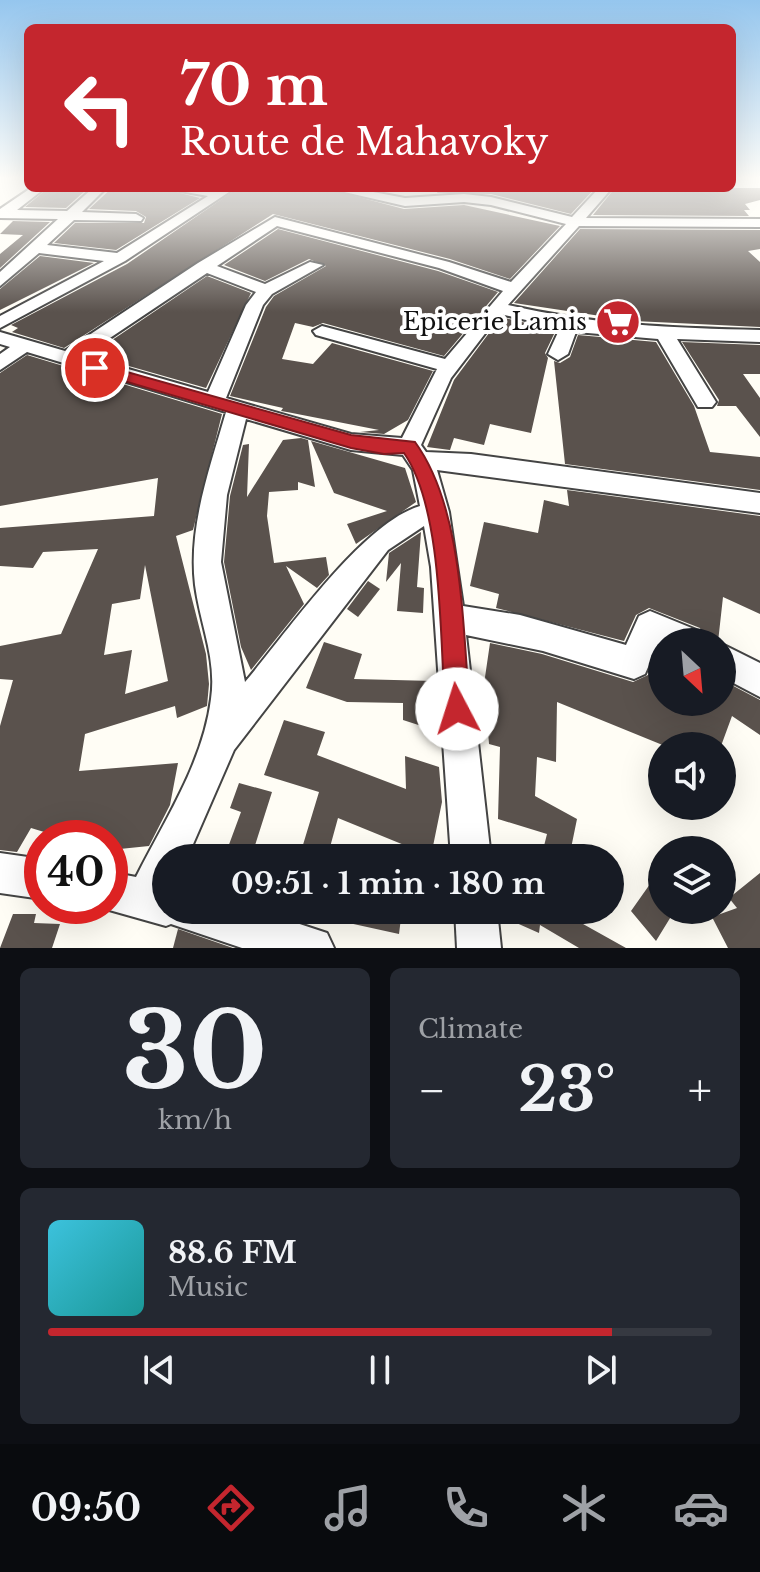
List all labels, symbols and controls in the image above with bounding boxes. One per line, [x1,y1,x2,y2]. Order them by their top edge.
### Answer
text: 70 m [180,51,328,120]
icon: left [48,56,152,160]
text: Route de Mahavoky [180,120,549,165]
supermarket icon: Epicerie Lamis [594,298,642,346]
place label: Epicerie Lamis [403,307,587,336]
pin [61,334,129,402]
icon: arrive [73,346,117,390]
north arrow [648,628,736,716]
map controls [648,628,736,924]
position arrow [415,667,499,751]
button: sound [648,732,736,820]
speed limit sign: 40 [24,820,128,924]
button: layers [648,836,736,924]
text: 09:51 · 1 min · 180 m [231,865,545,902]
text: 30 [123,987,267,1116]
text: Climate [418,1013,523,1045]
text: 23° [518,1053,616,1127]
text: − [418,1063,446,1118]
text: + [688,1063,712,1118]
text: km/h [158,1104,232,1136]
text: 88.6 FM [168,1234,297,1271]
text: Music [168,1271,248,1303]
icon: previous [137,1348,181,1392]
icon: pause [358,1348,402,1392]
icon: next [579,1348,623,1392]
icon: directions [203,1480,259,1536]
icon: music [320,1480,376,1536]
icon: phone [438,1480,494,1536]
icon: climate [556,1480,612,1536]
icon: car [673,1480,729,1536]
text: 09:50 [31,1486,141,1531]

